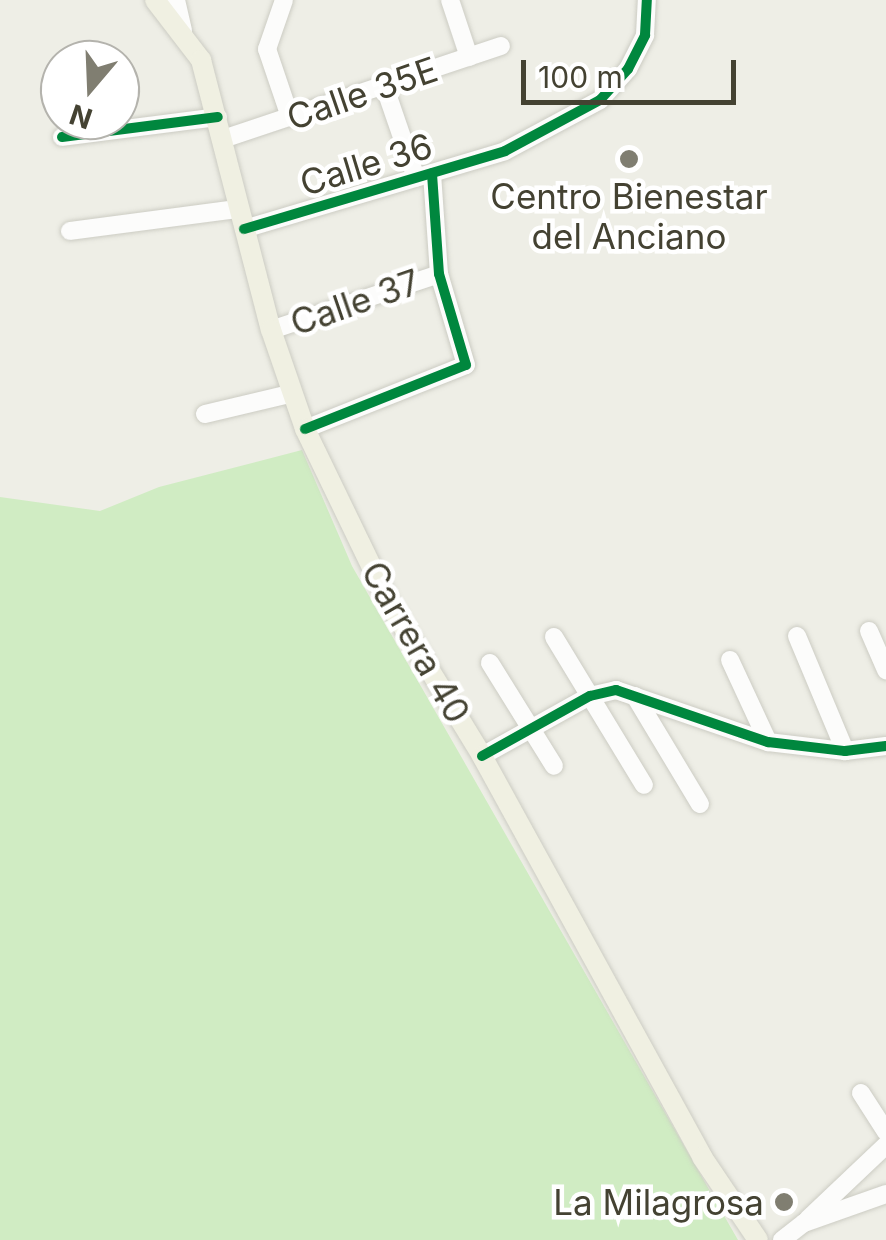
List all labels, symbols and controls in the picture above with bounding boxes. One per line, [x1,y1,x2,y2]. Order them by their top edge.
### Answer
north arrow [40,40,140,140]
scale bar [526,40,741,102]
street label: Calle 35E [281,48,443,138]
text: 100 m [538,59,623,95]
text: N [65,97,97,136]
street label: Calle 36 [295,124,437,204]
marker: Centro Bienestar del Anciano [618,148,640,170]
place label: Centro Bienestar del Anciano [490,175,768,257]
street label: Calle 37 [285,260,425,344]
street label: Carrera 40 [353,554,479,730]
place label: La Milagrosa [553,1181,764,1223]
marker: La Milagrosa [773,1191,795,1213]

